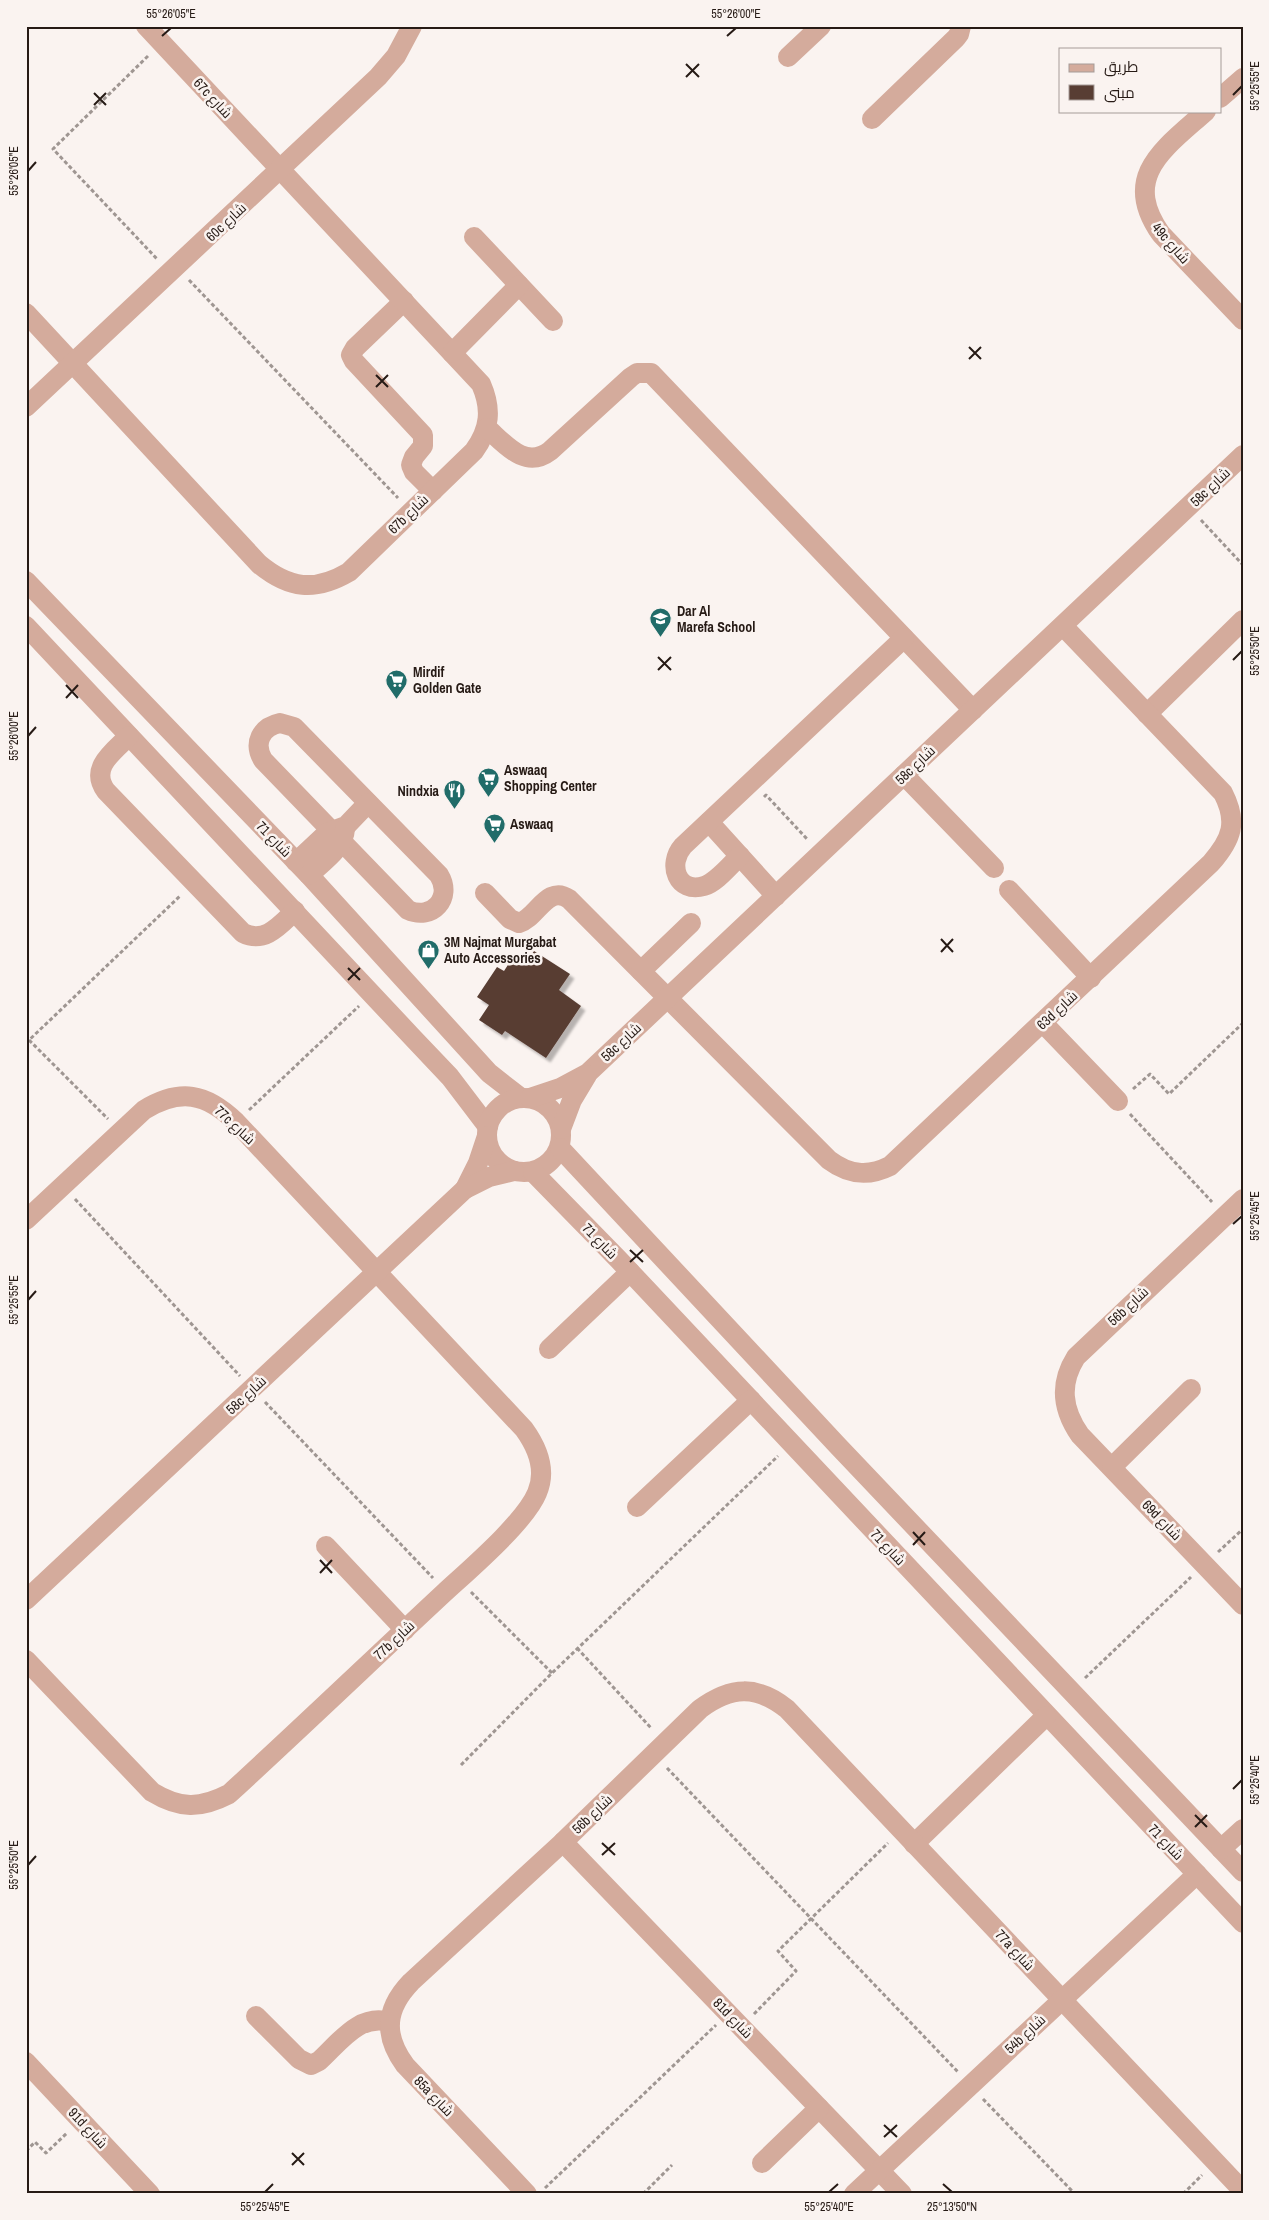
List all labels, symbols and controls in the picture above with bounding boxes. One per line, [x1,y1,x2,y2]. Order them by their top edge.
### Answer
text: 55°26'05"E [146,6,196,22]
text: 55°26'00"E [711,6,761,22]
legend [1059,48,1222,112]
text: طريق [1104,56,1138,77]
text: 55°25'55"E [1247,61,1263,111]
street label: 67c شارع [190,74,236,122]
text: مبنى [1104,82,1135,103]
text: 55°26'05"E [6,146,22,196]
street label: 60c شارع [202,199,250,245]
street label: 49c شارع [1148,219,1194,267]
street label: 58c شارع [1186,464,1234,510]
street label: 67b شارع [384,490,432,538]
place label: Dar Al Marefa School [677,602,755,636]
school or university icon: Dar Al Marefa School [649,607,673,638]
text: 55°25'50"E [1247,626,1263,676]
place label: Mirdif Golden Gate [413,663,481,697]
supermarket icon: Mirdif Golden Gate [385,668,409,699]
text: 55°26'00"E [6,711,22,761]
street label: 58c شارع [891,742,939,788]
place label: Aswaaq Shopping Center [504,761,597,795]
supermarket icon: Aswaaq Shopping Center [476,766,500,797]
restaurant icon: Nindxia [443,779,467,810]
place label: Nindxia [398,782,440,800]
supermarket icon: Aswaaq [482,812,506,843]
place label: Aswaaq [510,815,553,833]
street label: شارع 71 [253,817,295,861]
place label: 3M Najmat Murgabat Auto Accessories [444,933,556,967]
shop icon: 3M Najmat Murgabat Auto Accessories [416,938,440,969]
street label: 63d شارع [1033,987,1081,1033]
street label: 58c شارع [597,1019,645,1065]
street label: 77c شارع [211,1102,259,1148]
text: 55°25'45"E [1247,1191,1263,1241]
street label: شارع 71 [579,1219,621,1263]
text: 55°25'55"E [6,1275,22,1325]
street label: 56b شارع [1104,1283,1152,1329]
street label: 58c شارع [222,1372,270,1418]
street label: 69d شارع [1138,1496,1186,1544]
street label: شارع 71 [867,1525,909,1569]
street label: 77b شارع [370,1617,418,1663]
text: 55°25'40"E [1247,1755,1263,1805]
street label: 56b شارع [568,1790,616,1838]
street label: شارع 71 [1145,1820,1187,1864]
text: 55°25'50"E [6,1840,22,1890]
street label: 77a شارع [992,1926,1038,1974]
street label: 81d شارع [709,1994,757,2042]
street label: 54b شارع [1001,2011,1049,2057]
street label: 85a شارع [410,2072,458,2120]
street label: 91d شارع [65,2104,111,2152]
text: 55°25'45"E [240,2199,290,2215]
text: 55°25'40"E [804,2199,854,2215]
text: 25°13'50"N [927,2199,977,2215]

